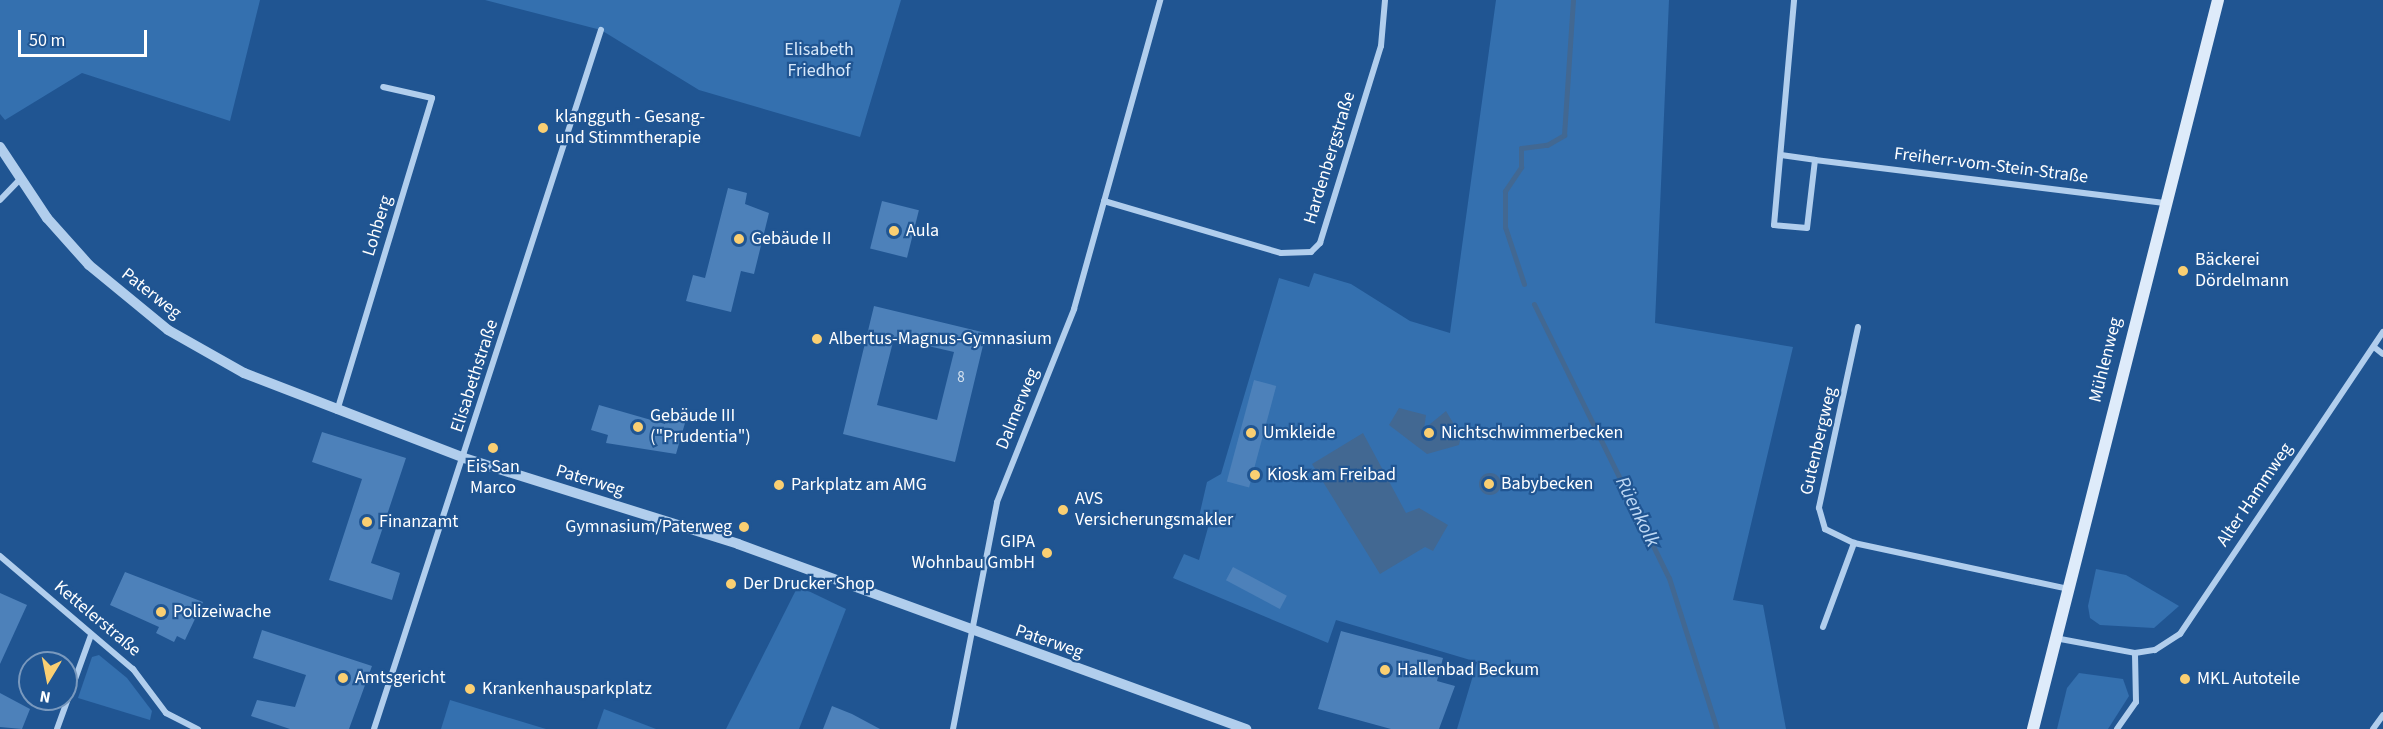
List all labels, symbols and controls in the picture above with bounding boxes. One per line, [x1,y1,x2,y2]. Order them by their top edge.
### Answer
scale bar [21,18,150,56]
text: 50 m [29,28,65,53]
park label: Elisabeth Friedhof [784,40,854,82]
street label: Hardenbergstraße [1300,89,1360,227]
place label: klangguth - Gesang- und Stimmtherapie [555,107,705,150]
marker: klangguth - Gesang- und Stimmtherapie [536,121,550,135]
street label: Freiherr-vom-Stein-Straße [1893,143,2089,189]
street label: Lohberg [359,193,397,259]
place label: Aula [906,220,939,242]
marker: Aula [887,224,901,238]
place label: Gebäude II [751,228,832,250]
marker: Gebäude II [732,232,746,246]
place label: Bäckerei Dördelmann [2195,250,2289,292]
street label: Paterweg [117,264,185,324]
marker: Bäckerei Dördelmann [2176,264,2190,278]
street label: Mühlenweg [2085,315,2127,405]
street label: Elisabethstraße [447,317,503,435]
place label: Albertus-Magnus-Gymnasium [829,328,1052,350]
marker: Albertus-Magnus-Gymnasium [810,332,824,346]
street label: Dalmerweg [992,365,1044,453]
house number: 8 [957,369,965,387]
street label: Gutenbergweg [1796,385,1842,497]
place label: Gebäude III ("Prudentia") [650,406,751,448]
marker: Gebäude III ("Prudentia") [631,420,645,434]
place label: Umkleide [1263,422,1335,444]
place label: Nichtschwimmerbecken [1441,422,1623,444]
marker: Umkleide [1244,426,1258,440]
marker: Nichtschwimmerbecken [1422,426,1436,440]
street label: Alter Hammweg [2212,439,2298,551]
marker: Eis San Marco [486,441,500,455]
place label: Eis San Marco [466,457,520,500]
street label: Paterweg [553,460,627,502]
place label: Kiosk am Freibad [1267,464,1396,486]
marker: Kiosk am Freibad [1248,468,1262,482]
place label: Babybecken [1501,473,1593,495]
water label: Rüenkolk [1610,473,1664,551]
place label: Parkplatz am AMG [791,474,927,496]
marker: Babybecken [1482,477,1496,491]
marker: Parkplatz am AMG [772,478,786,492]
place label: AVS Versicherungsmakler [1075,489,1233,532]
marker: AVS Versicherungsmakler [1056,503,1070,517]
place label: Finanzamt [379,511,458,533]
marker: Finanzamt [360,515,374,529]
place label: Gymnasium/Paterweg [565,516,732,538]
marker: Gymnasium/Paterweg [737,520,751,534]
place label: GIPA Wohnbau GmbH [912,532,1035,574]
marker: GIPA Wohnbau GmbH [1040,546,1054,560]
place label: Der Drucker Shop [743,573,875,595]
street label: Kettelerstraße [49,576,145,662]
marker: Der Drucker Shop [724,577,738,591]
place label: Polizeiwache [173,601,271,623]
marker: Polizeiwache [154,605,168,619]
street label: Paterweg [1012,620,1086,664]
north arrow [18,651,78,711]
place label: Hallenbad Beckum [1397,659,1539,681]
marker: Hallenbad Beckum [1378,663,1392,677]
place label: Amtsgericht [355,667,446,689]
place label: MKL Autoteile [2197,668,2300,690]
marker: Amtsgericht [336,671,350,685]
marker: MKL Autoteile [2178,672,2192,686]
place label: Krankenhausparkplatz [482,678,652,700]
marker: Krankenhausparkplatz [463,682,477,696]
text: N [38,685,52,709]

